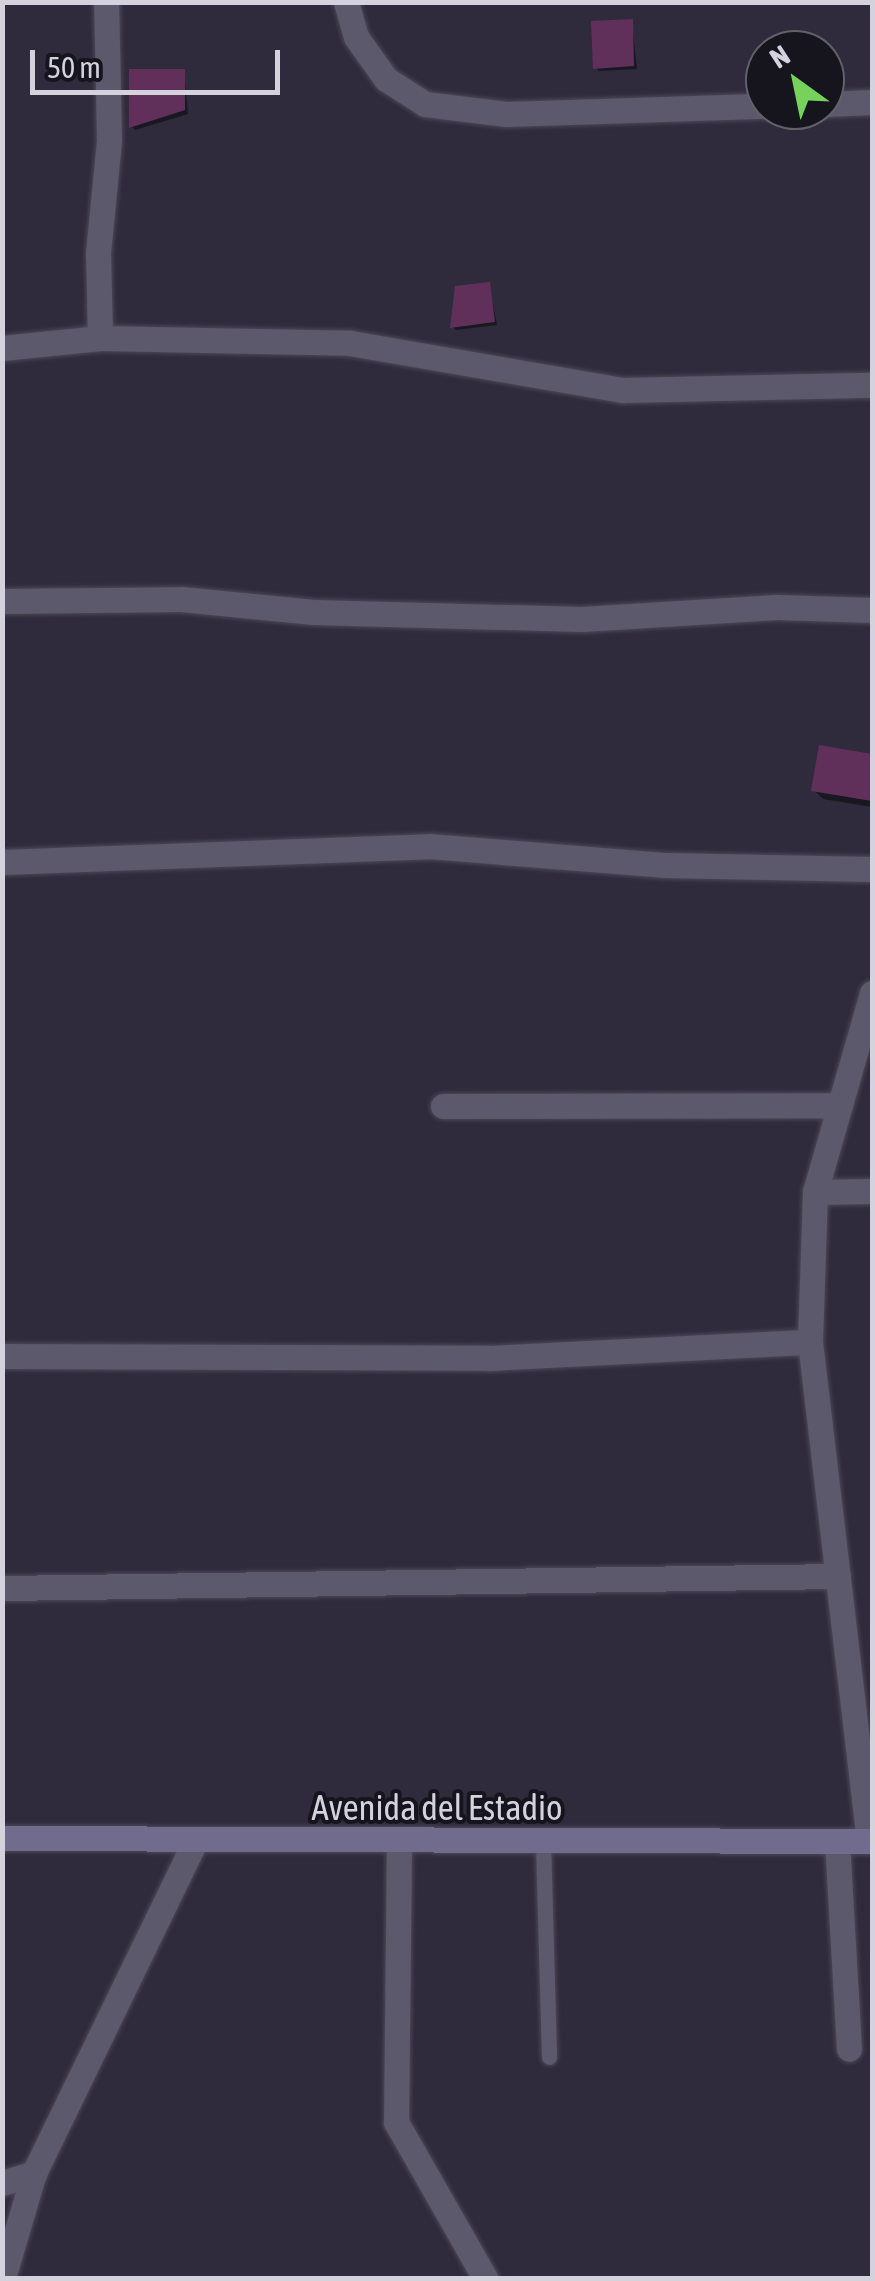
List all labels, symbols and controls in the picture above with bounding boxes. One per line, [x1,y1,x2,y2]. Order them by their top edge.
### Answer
scale bar [35,30,285,92]
north arrow [745,30,845,130]
text: N [764,39,795,74]
text: 50 m [47,50,101,84]
street label: Avenida del Estadio [311,1786,563,1828]

